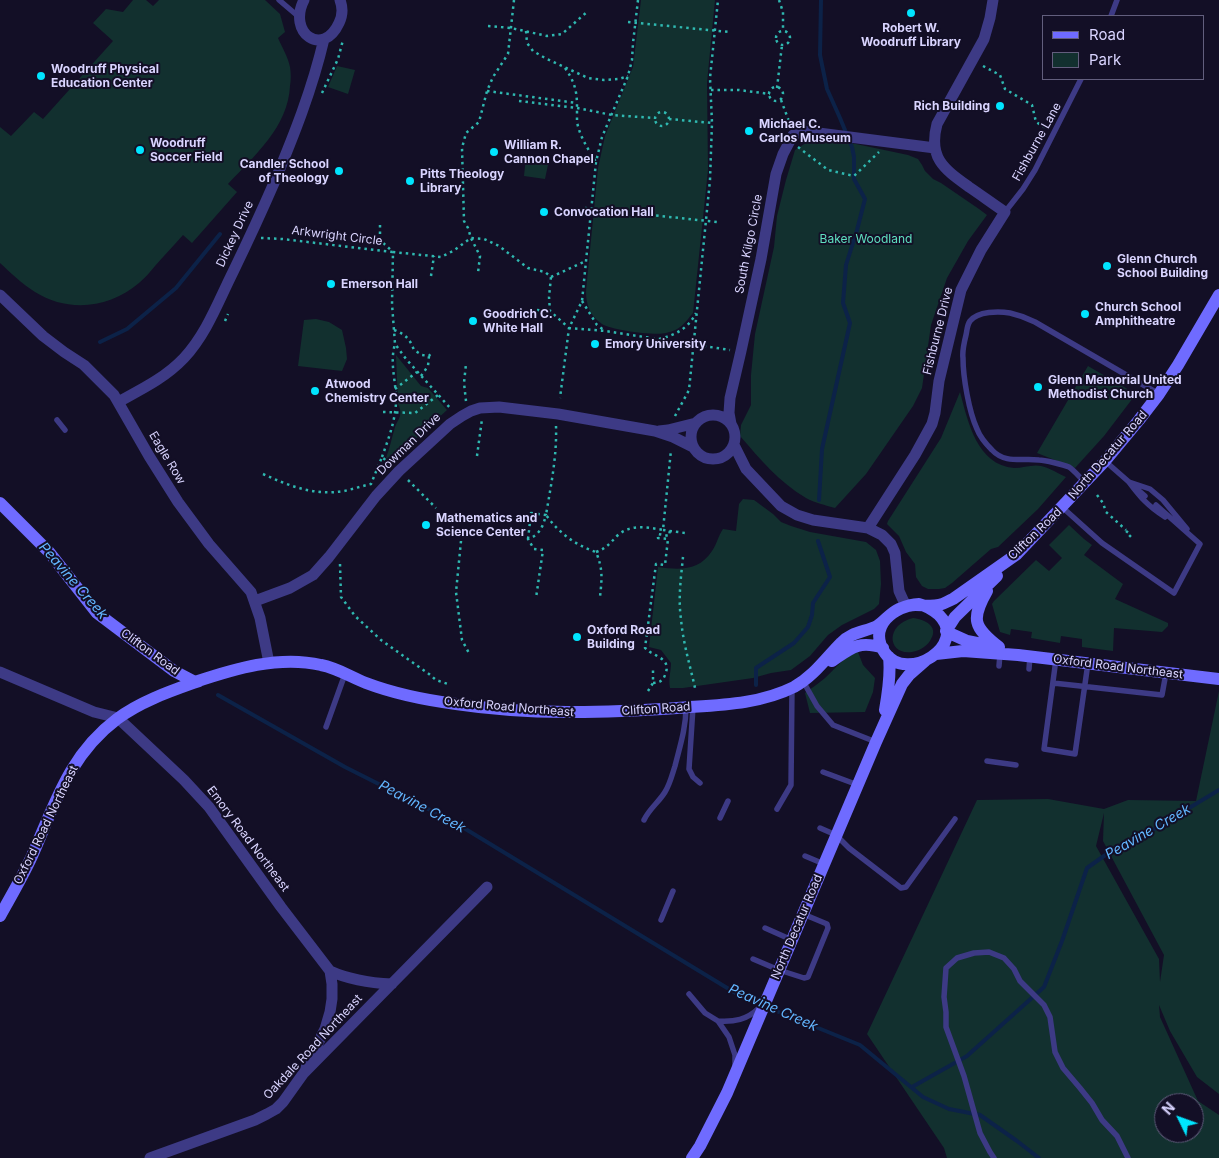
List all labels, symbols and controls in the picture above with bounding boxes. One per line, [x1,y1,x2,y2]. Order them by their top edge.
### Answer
marker: Robert W. Woodruff Library [905,7,917,19]
legend [1042,15,1204,80]
place label: Robert W. Woodruff Library [861,21,961,49]
text: Road [1089,25,1125,44]
text: Park [1089,50,1121,69]
place label: Woodruff Physical Education Center [51,62,159,90]
marker: Woodruff Physical Education Center [35,70,47,82]
place label: Rich Building [914,99,990,113]
marker: Rich Building [994,100,1006,112]
street label: Fishburne Lane [1009,100,1065,184]
place label: Michael C. Carlos Museum [759,117,851,145]
marker: Michael C. Carlos Museum [743,125,755,137]
place label: Woodruff Soccer Field [150,136,222,164]
place label: William R. Cannon Chapel [504,138,594,166]
marker: Woodruff Soccer Field [134,144,146,156]
marker: William R. Cannon Chapel [488,146,500,158]
place label: Candler School of Theology [240,157,329,185]
marker: Candler School of Theology [333,165,345,177]
place label: Pitts Theology Library [420,167,504,195]
marker: Pitts Theology Library [404,175,416,187]
street label: South Kilgo Circle [732,193,766,295]
street label: Dickey Drive [213,199,257,269]
place label: Convocation Hall [554,205,654,219]
marker: Convocation Hall [538,206,550,218]
street label: Arkwright Circle [291,223,383,249]
park label: Baker Woodland [820,232,912,246]
place label: Glenn Church School Building [1117,252,1208,280]
marker: Glenn Church School Building [1101,260,1113,272]
place label: Emerson Hall [341,277,418,291]
marker: Emerson Hall [325,278,337,290]
street label: Fishburne Drive [920,286,956,376]
place label: Church School Amphitheatre [1095,300,1181,328]
place label: Goodrich C. White Hall [483,307,553,335]
marker: Church School Amphitheatre [1079,308,1091,320]
marker: Goodrich C. White Hall [467,315,479,327]
place label: Emory University [605,337,706,351]
marker: Emory University [589,338,601,350]
place label: Glenn Memorial United Methodist Church [1048,373,1182,401]
place label: Atwood Chemistry Center [325,377,429,405]
marker: Glenn Memorial United Methodist Church [1032,381,1044,393]
marker: Atwood Chemistry Center [309,385,321,397]
street label: North Decatur Road [1066,408,1150,502]
street label: Dowman Drive [374,410,444,478]
street label: Eagle Row [146,429,188,487]
street label: Clifton Road [1005,505,1065,563]
place label: Mathematics and Science Center [436,511,537,539]
marker: Mathematics and Science Center [420,519,432,531]
water label: Peavine Creek [35,539,111,623]
place label: Oxford Road Building [587,623,660,651]
street label: Clifton Road [118,626,182,678]
marker: Oxford Road Building [571,631,583,643]
street label: Oxford Road Northeast [1052,652,1184,682]
street label: Oxford Road Northeast [443,694,575,720]
street label: Clifton Road [621,699,691,719]
street label: Oxford Road Northeast [11,763,81,887]
water label: Peavine Creek [376,777,468,837]
street label: Emory Road Northeast [204,783,292,895]
water label: Peavine Creek [1102,801,1194,863]
street label: North Decatur Road [768,872,826,982]
water label: Peavine Creek [726,981,820,1035]
street label: Oakdale Road Northeast [261,992,365,1102]
north arrow [1154,1093,1204,1143]
text: N [1158,1099,1178,1118]

